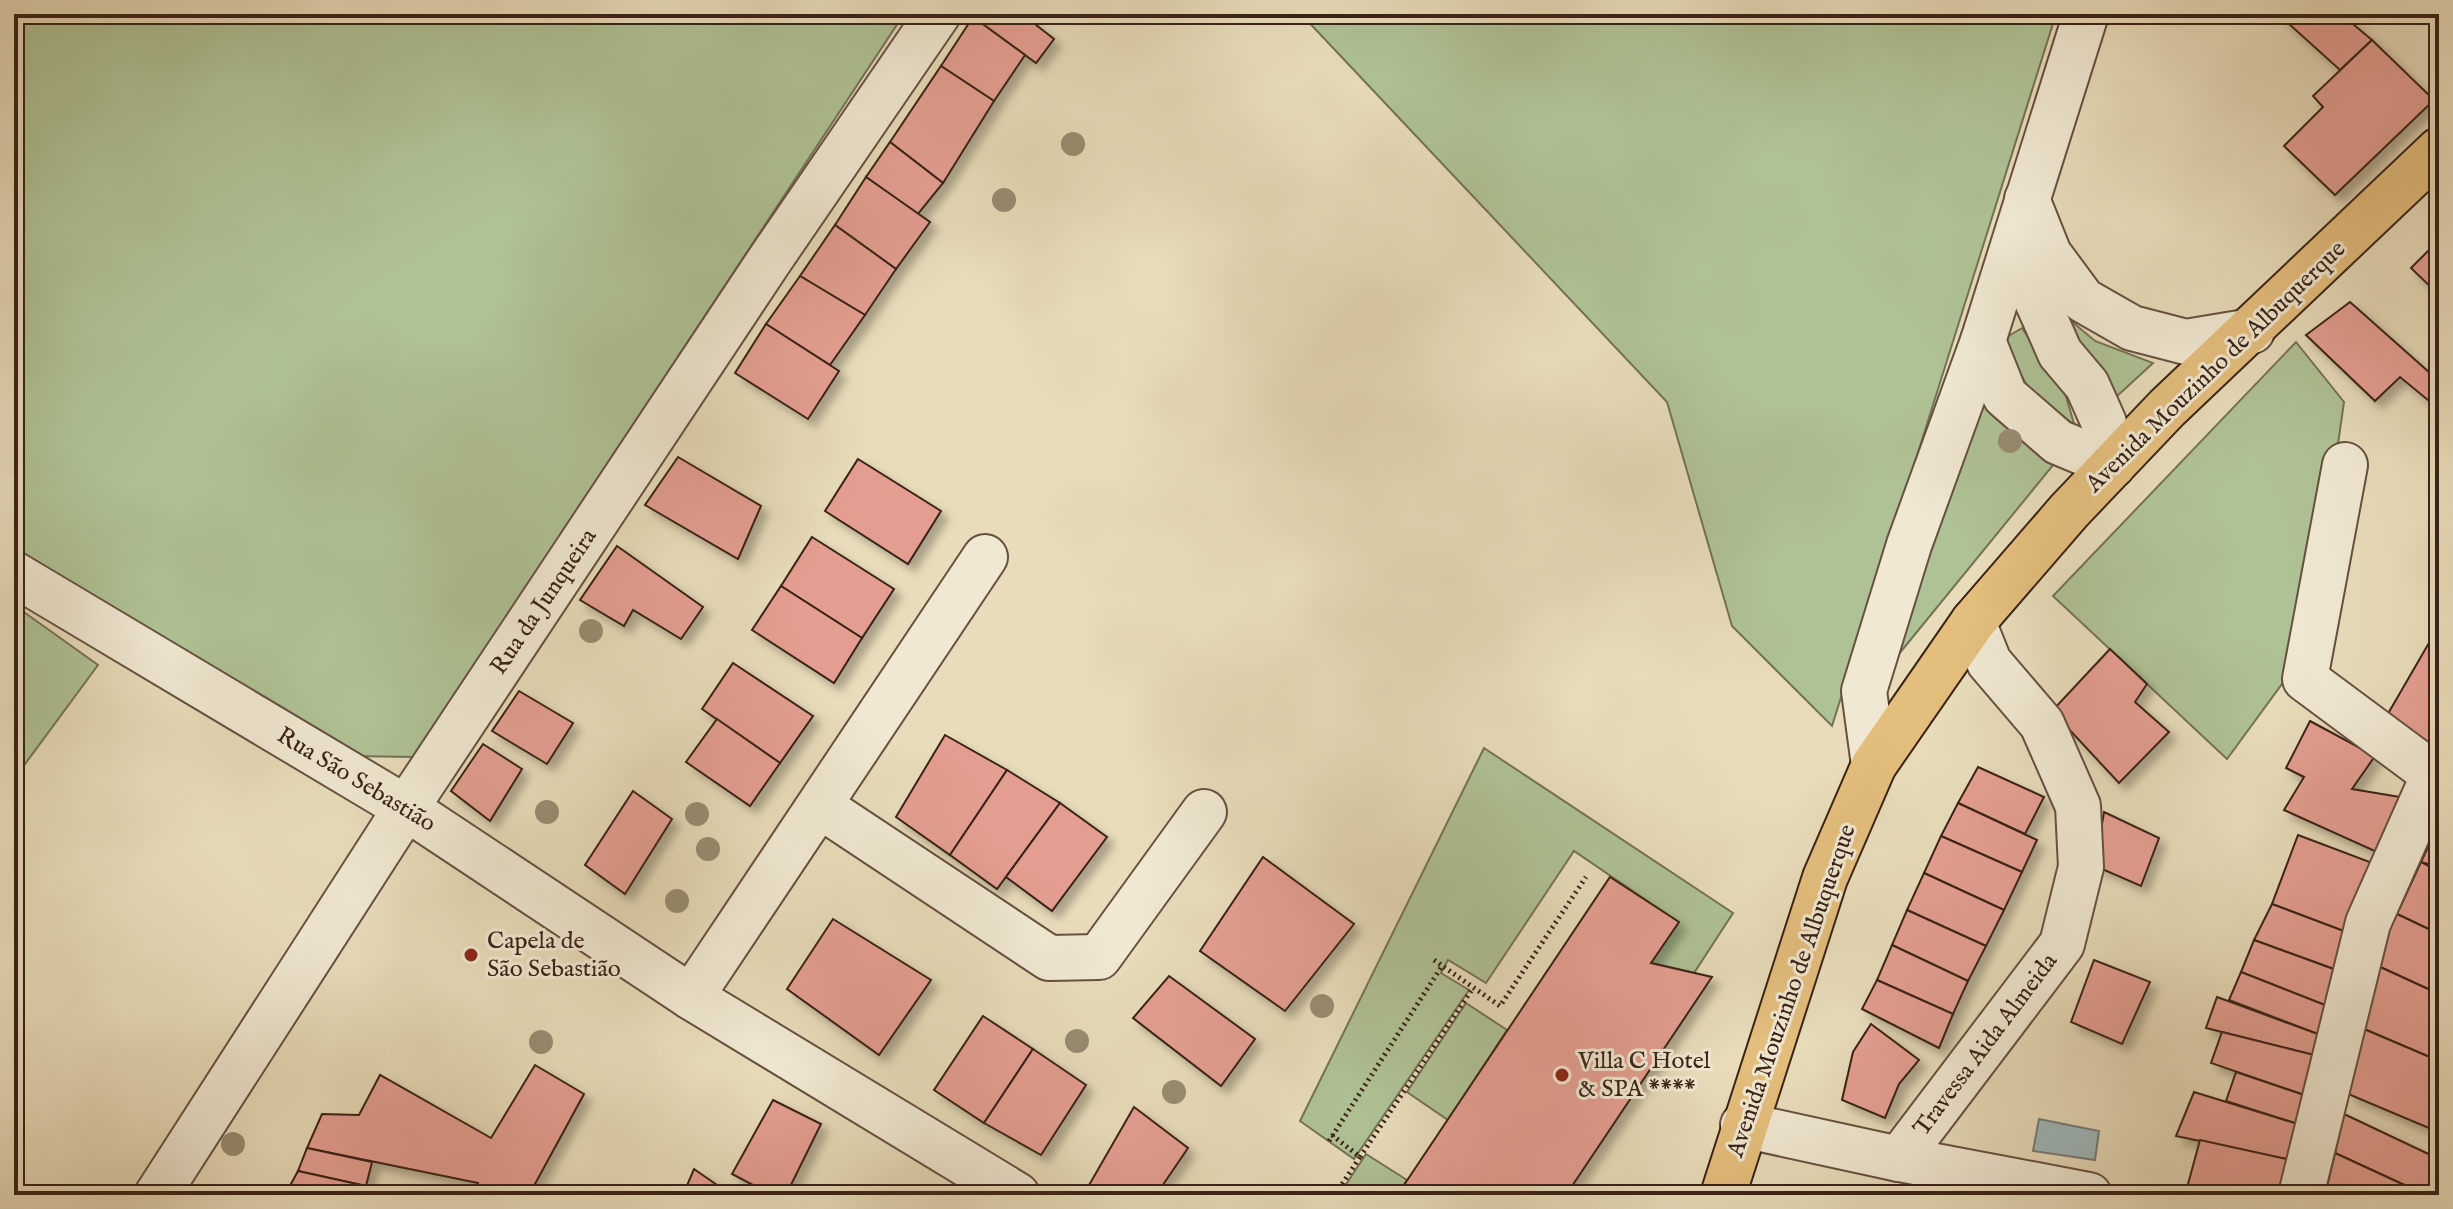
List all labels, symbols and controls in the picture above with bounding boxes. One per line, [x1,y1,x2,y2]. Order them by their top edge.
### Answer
street label: Avenida Mouzinho de Albuquerque [2079,234,2353,500]
street label: Rua da Junqueira [484,522,605,681]
street label: Rua São Sebastião [271,720,441,840]
street label: Avenida Mouzinho de Albuquerque [1720,820,1864,1162]
place label: Capela de São Sebastião [487,926,621,985]
marker: Capela de São Sebastião [462,946,480,964]
street label: Travessa Aida Almeida [1907,947,2065,1143]
place label: Villa C Hotel & SPA **** [1577,1046,1711,1105]
marker: Villa C Hotel & SPA **** [1553,1066,1571,1084]

